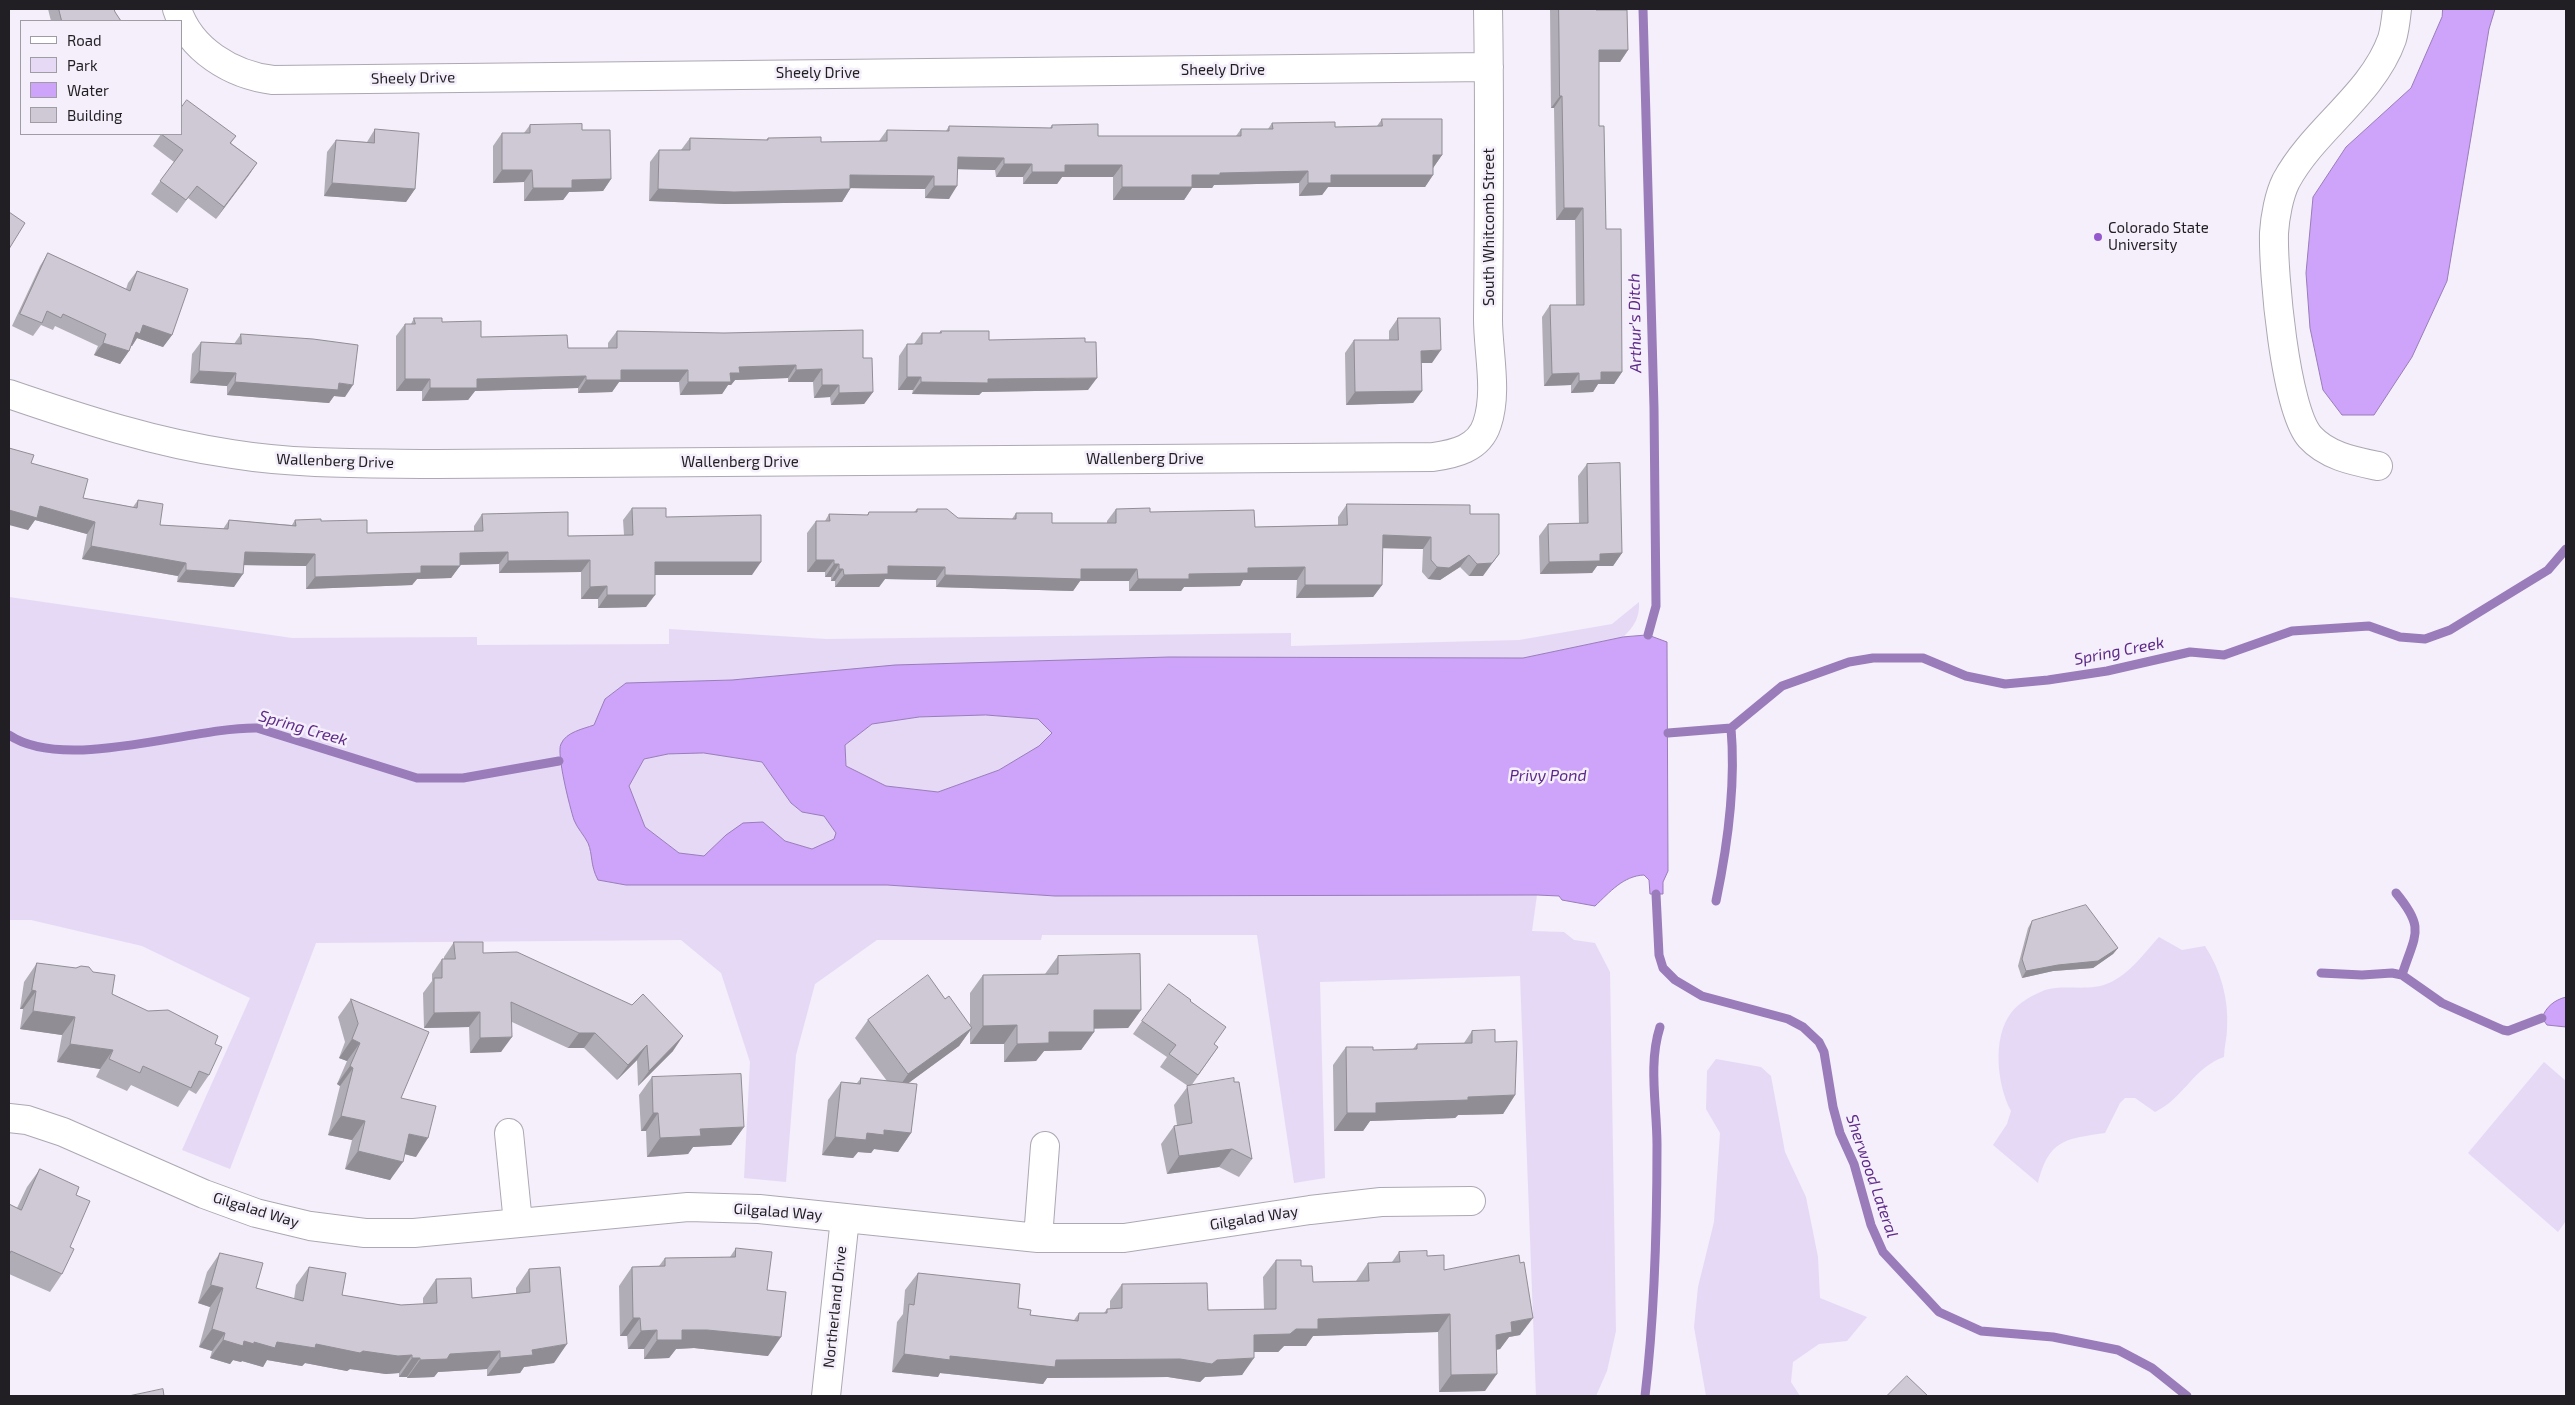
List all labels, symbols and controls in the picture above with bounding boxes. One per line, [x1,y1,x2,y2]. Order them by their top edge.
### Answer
legend [20,20,182,135]
text: Road [67,31,102,49]
text: Park [67,56,98,74]
street label: Sheely Drive [1181,61,1265,79]
street label: Sheely Drive [776,64,860,82]
street label: Sheely Drive [371,68,455,88]
text: Water [67,81,109,99]
text: Building [67,106,122,124]
street label: South Whitcomb Street [1480,148,1498,306]
place label: Colorado State University [2108,219,2209,254]
marker: Colorado State University [2092,231,2104,243]
water label: Arthur's Ditch [1625,273,1645,373]
street label: Wallenberg Drive [276,450,394,472]
street label: Wallenberg Drive [1086,450,1204,468]
street label: Wallenberg Drive [681,453,799,471]
water label: Spring Creek [2072,633,2166,669]
water label: Spring Creek [256,706,350,750]
water label: Privy Pond [1509,766,1587,786]
water label: Sherwood Lateral [1842,1112,1902,1240]
street label: Gilgalad Way [211,1188,301,1232]
street label: Gilgalad Way [733,1200,823,1224]
street label: Gilgalad Way [1209,1202,1299,1234]
street label: Northerland Drive [820,1245,850,1369]

